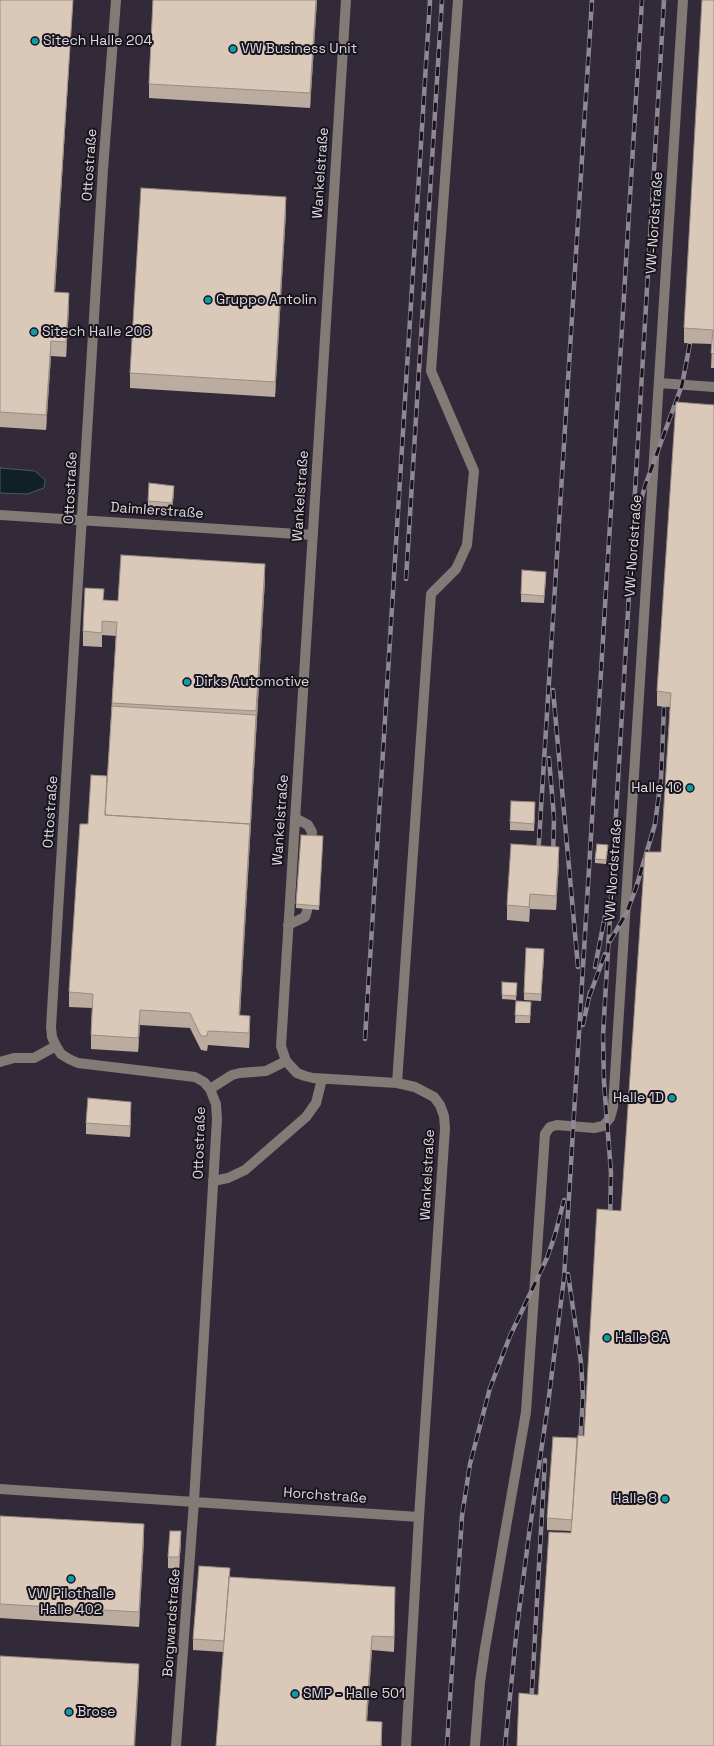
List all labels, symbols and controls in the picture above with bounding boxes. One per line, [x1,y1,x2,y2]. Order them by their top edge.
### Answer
place label: Sitech Halle 204 [43,33,152,49]
marker: Sitech Halle 204 [30,36,40,46]
place label: VW Business Unit [241,41,357,57]
marker: VW Business Unit [228,44,238,54]
street label: Wankelstraße [309,127,333,219]
street label: Ottostraße [79,128,101,202]
street label: VW-Nordstraße [643,171,667,275]
place label: Gruppo Antolin [216,292,317,308]
marker: Gruppo Antolin [203,295,213,305]
place label: Sitech Halle 206 [42,324,151,340]
marker: Sitech Halle 206 [29,327,39,337]
street label: Wankelstraße [289,450,313,542]
street label: Ottostraße [61,451,81,525]
street label: VW-Nordstraße [622,494,646,598]
street label: Daimlerstraße [110,499,204,523]
place label: Dirks Automotive [195,674,309,690]
marker: Dirks Automotive [182,677,192,687]
street label: Wankelstraße [269,774,293,866]
street label: Ottostraße [40,775,62,849]
place label: Halle 1C [631,780,682,796]
marker: Halle 1C [685,783,695,793]
street label: VW-Nordstraße [602,818,626,922]
place label: Halle 1D [613,1090,664,1106]
marker: Halle 1D [667,1093,677,1103]
street label: Ottostraße [190,1106,210,1180]
street label: Wankelstraße [417,1129,439,1221]
place label: Halle 8A [615,1330,669,1346]
marker: Halle 8A [602,1333,612,1343]
street label: Horchstraße [283,1485,367,1507]
place label: Halle 8 [612,1491,657,1507]
marker: Halle 8 [660,1494,670,1504]
street label: Borgwardstraße [160,1568,184,1678]
marker: VW Pilothalle Halle 402 [66,1574,76,1584]
place label: VW Pilothalle Halle 402 [28,1586,114,1618]
place label: SMP - Halle 501 [303,1686,405,1702]
marker: SMP - Halle 501 [290,1689,300,1699]
place label: Brose [77,1704,116,1720]
marker: Brose [64,1707,74,1717]

